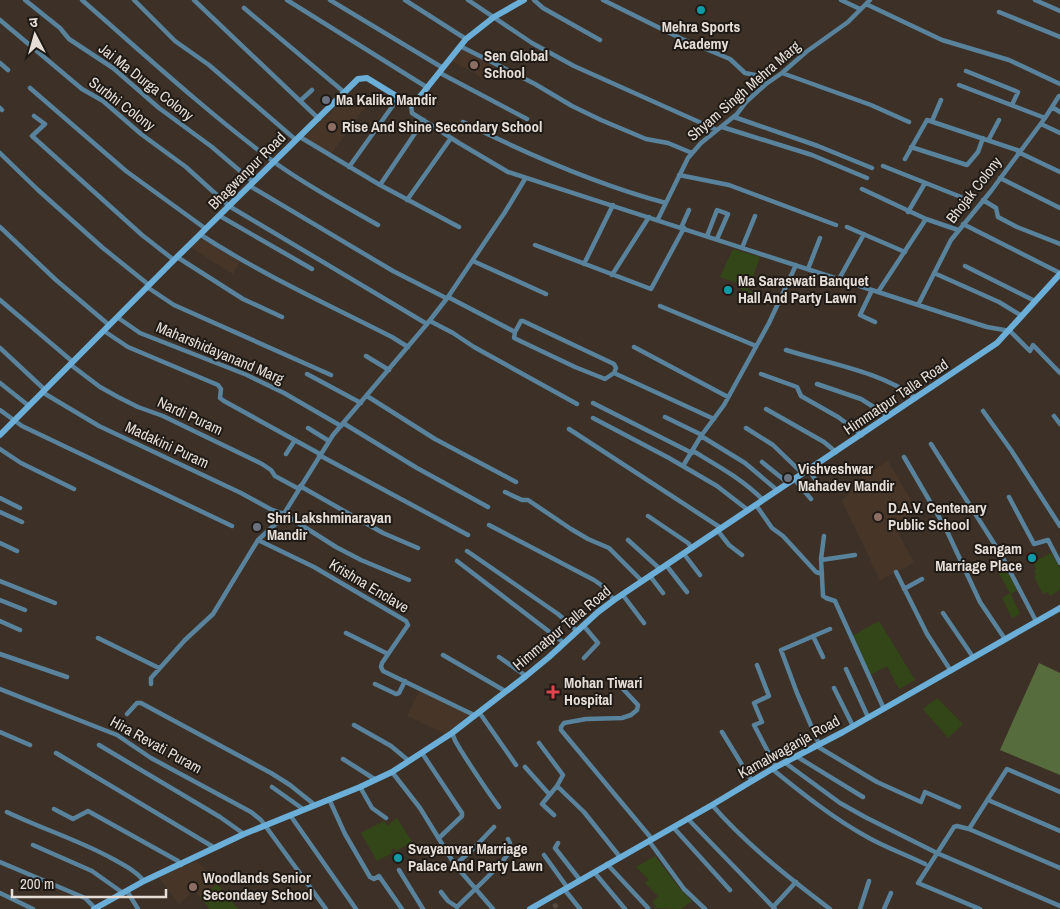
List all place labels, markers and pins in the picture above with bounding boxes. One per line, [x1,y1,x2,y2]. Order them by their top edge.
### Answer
marker: Mehra Sports Academy [695,4,707,16]
place label: Mehra Sports Academy [662,16,740,54]
place label: Sen Global School [484,45,548,83]
marker: Sen Global School [468,59,480,71]
place label: Ma Kalika Mandir [336,89,437,110]
marker: Ma Kalika Mandir [320,94,332,106]
place label: Rise And Shine Secondary School [342,116,543,137]
marker: Rise And Shine Secondary School [326,121,338,133]
place label: Ma Saraswati Banquet Hall And Party Lawn [738,270,869,308]
marker: Ma Saraswati Banquet Hall And Party Lawn [722,284,734,296]
place label: Vishveshwar Mahadev Mandir [798,458,895,496]
marker: Vishveshwar Mahadev Mandir [782,472,794,484]
place label: D.A.V. Centenary Public School [888,497,987,535]
place label: Shri Lakshminarayan Mandir [267,507,391,545]
marker: D.A.V. Centenary Public School [872,511,884,523]
marker: Shri Lakshminarayan Mandir [251,521,263,533]
place label: Sangam Marriage Place [935,538,1022,576]
marker: Sangam Marriage Place [1026,552,1038,564]
place label: Mohan Tiwari Hospital [564,672,642,710]
marker: Mohan Tiwari Hospital [546,685,560,699]
place label: Svayamvar Marriage Palace And Party Lawn [408,838,543,876]
marker: Svayamvar Marriage Palace And Party Lawn [392,852,404,864]
place label: Woodlands Senior Secondaey School [203,867,312,905]
marker: Woodlands Senior Secondaey School [187,881,199,893]

